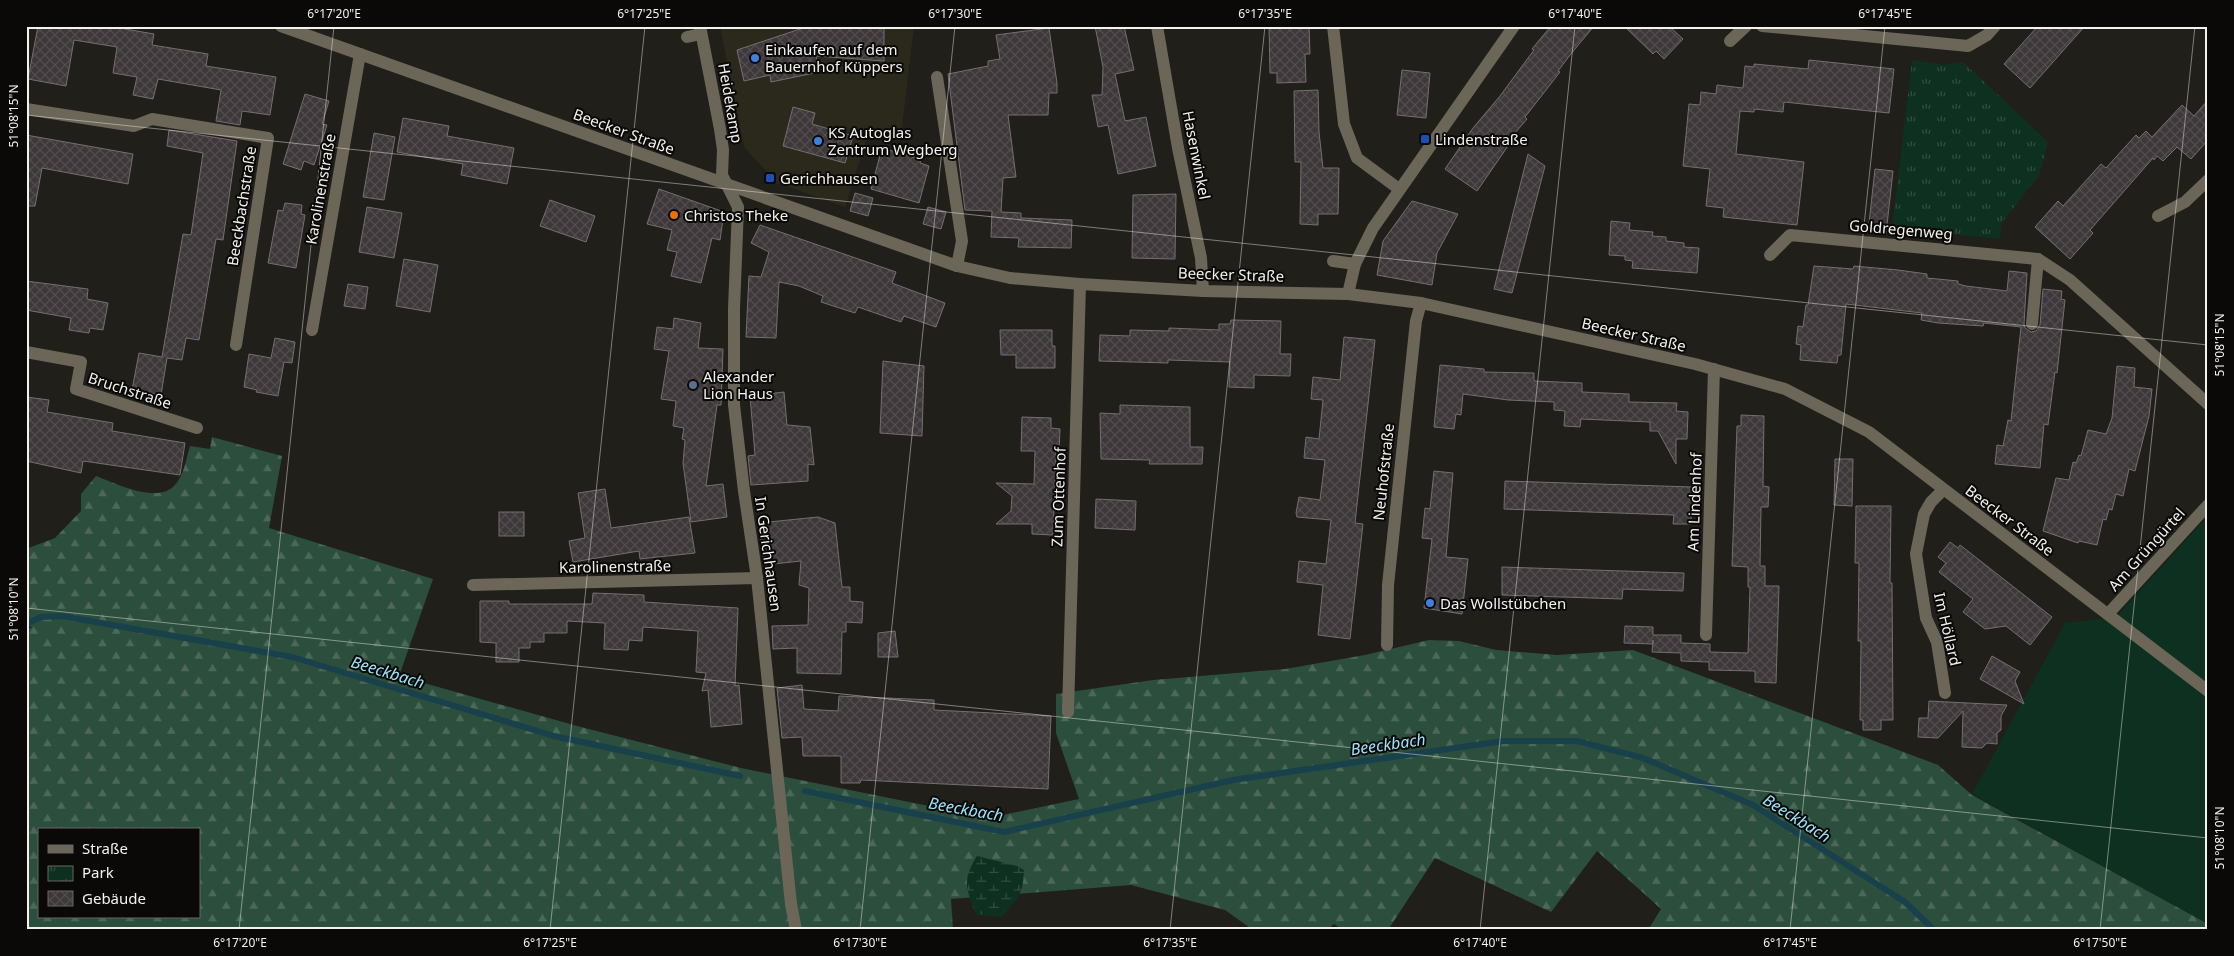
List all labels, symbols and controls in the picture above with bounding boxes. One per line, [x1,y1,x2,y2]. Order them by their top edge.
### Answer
text: 6°17'20"E [307,5,361,22]
text: 6°17'25"E [617,5,671,22]
text: 6°17'30"E [928,5,982,22]
text: 6°17'35"E [1238,5,1292,22]
text: 6°17'40"E [1548,5,1602,22]
text: 6°17'45"E [1858,5,1912,22]
place label: Einkaufen auf dem Bauernhof Küppers [765,39,903,76]
marker: Einkaufen auf dem Bauernhof Küppers [749,52,761,64]
street label: Heidekamp [714,61,748,145]
text: 51°08'15"N [5,84,22,148]
street label: Beecker Straße [571,103,677,159]
street label: Hasenwinkel [1179,109,1215,201]
place label: KS Autoglas Zentrum Wegberg [828,122,957,159]
place label: Lindenstraße [1435,129,1528,149]
street label: Karolinenstraße [300,132,340,246]
marker: Lindenstraße [1419,133,1431,145]
marker: KS Autoglas Zentrum Wegberg [812,135,824,147]
street label: Beeckbachstraße [222,145,260,267]
place label: Gerichhausen [780,168,878,188]
marker: Gerichhausen [764,172,776,184]
place label: Christos Theke [684,205,788,225]
marker: Christos Theke [668,209,680,221]
street label: Goldregenweg [1848,215,1954,243]
street label: Beecker Straße [1178,262,1284,286]
street label: Beecker Straße [1580,312,1688,356]
text: 51°08'15"N [2211,313,2228,377]
place label: Alexander Lion Haus [703,366,774,403]
street label: Bruchstraße [86,367,174,413]
marker: Alexander Lion Haus [687,379,699,391]
street label: Neuhofstraße [1368,422,1398,522]
street label: Zum Ottenhof [1046,446,1070,547]
street label: Am Lindenhof [1682,451,1706,552]
street label: Beecker Straße [1962,480,2058,560]
street label: In Gerichhausen [751,495,787,613]
street label: Am Grüngürtel [2103,503,2189,595]
street label: Karolinenstraße [559,555,671,577]
text: 51°08'10"N [5,577,22,641]
street label: Im Höllard [1930,590,1966,668]
place label: Das Wollstübchen [1440,593,1566,613]
marker: Das Wollstübchen [1424,597,1436,609]
water label: Beeckbach [349,650,427,694]
water label: Beeckbach [1349,728,1427,760]
water label: Beeckbach [1759,789,1835,847]
water label: Beeckbach [927,792,1005,826]
text: 51°08'10"N [2211,806,2228,870]
legend [38,828,200,918]
text: Straße [82,838,128,858]
text: Park [82,862,114,882]
text: Gebäude [82,888,146,908]
text: 6°17'20"E [213,934,267,951]
text: 6°17'25"E [523,934,577,951]
text: 6°17'30"E [833,934,887,951]
text: 6°17'35"E [1143,934,1197,951]
text: 6°17'40"E [1453,934,1507,951]
text: 6°17'45"E [1763,934,1817,951]
text: 6°17'50"E [2073,934,2127,951]

